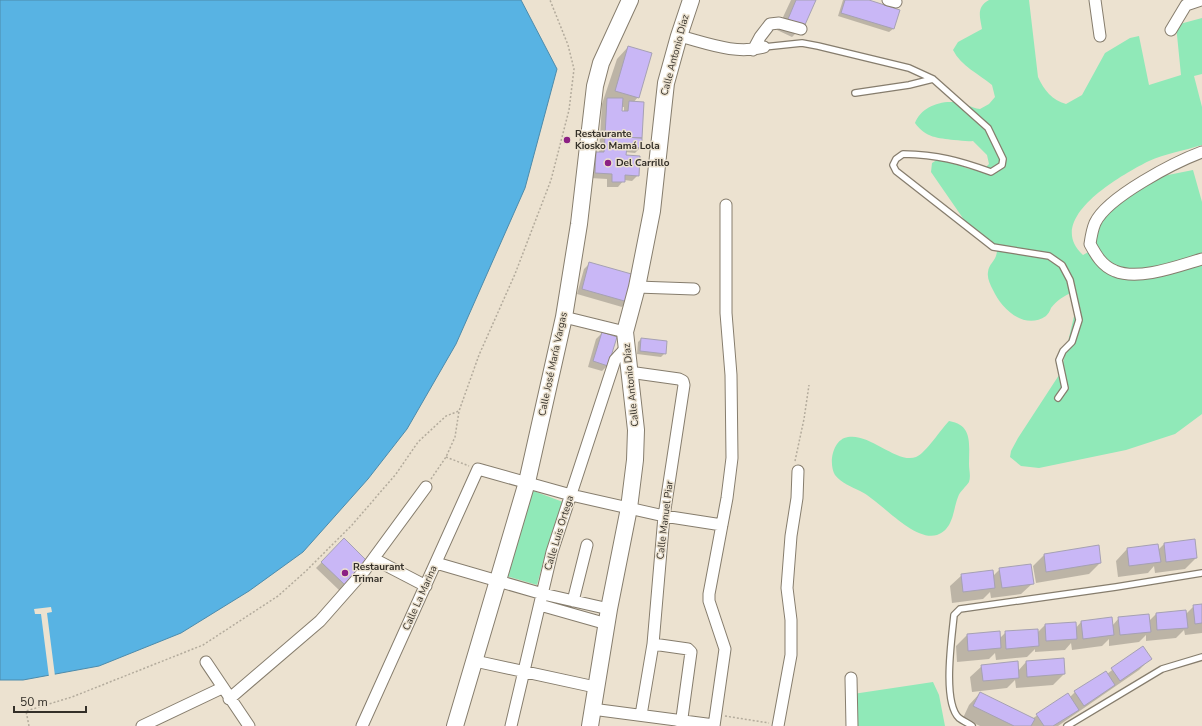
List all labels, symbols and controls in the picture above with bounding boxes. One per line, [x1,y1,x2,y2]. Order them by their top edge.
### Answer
street label: Calle Antonio Díaz [657,13,693,97]
place label: Restaurante Kiosko Mamá Lola [575,127,660,153]
marker: Restaurante Kiosko Mamá Lola [562,135,572,145]
place label: Del Carrillo [616,156,670,170]
marker: Del Carrillo [603,158,613,168]
street label: Calle José María Vargas [535,311,571,417]
street label: Calle Antonio Díaz [620,342,642,427]
street label: Calle Manuel Piar [653,479,677,560]
street label: Calle Luis Ortega [541,494,577,572]
place label: Restaurant Trimar [353,560,404,586]
street label: Calle La Marina [399,563,441,633]
marker: Restaurant Trimar [340,568,350,578]
scale bar [14,688,86,714]
text: 50 m [20,694,48,710]

